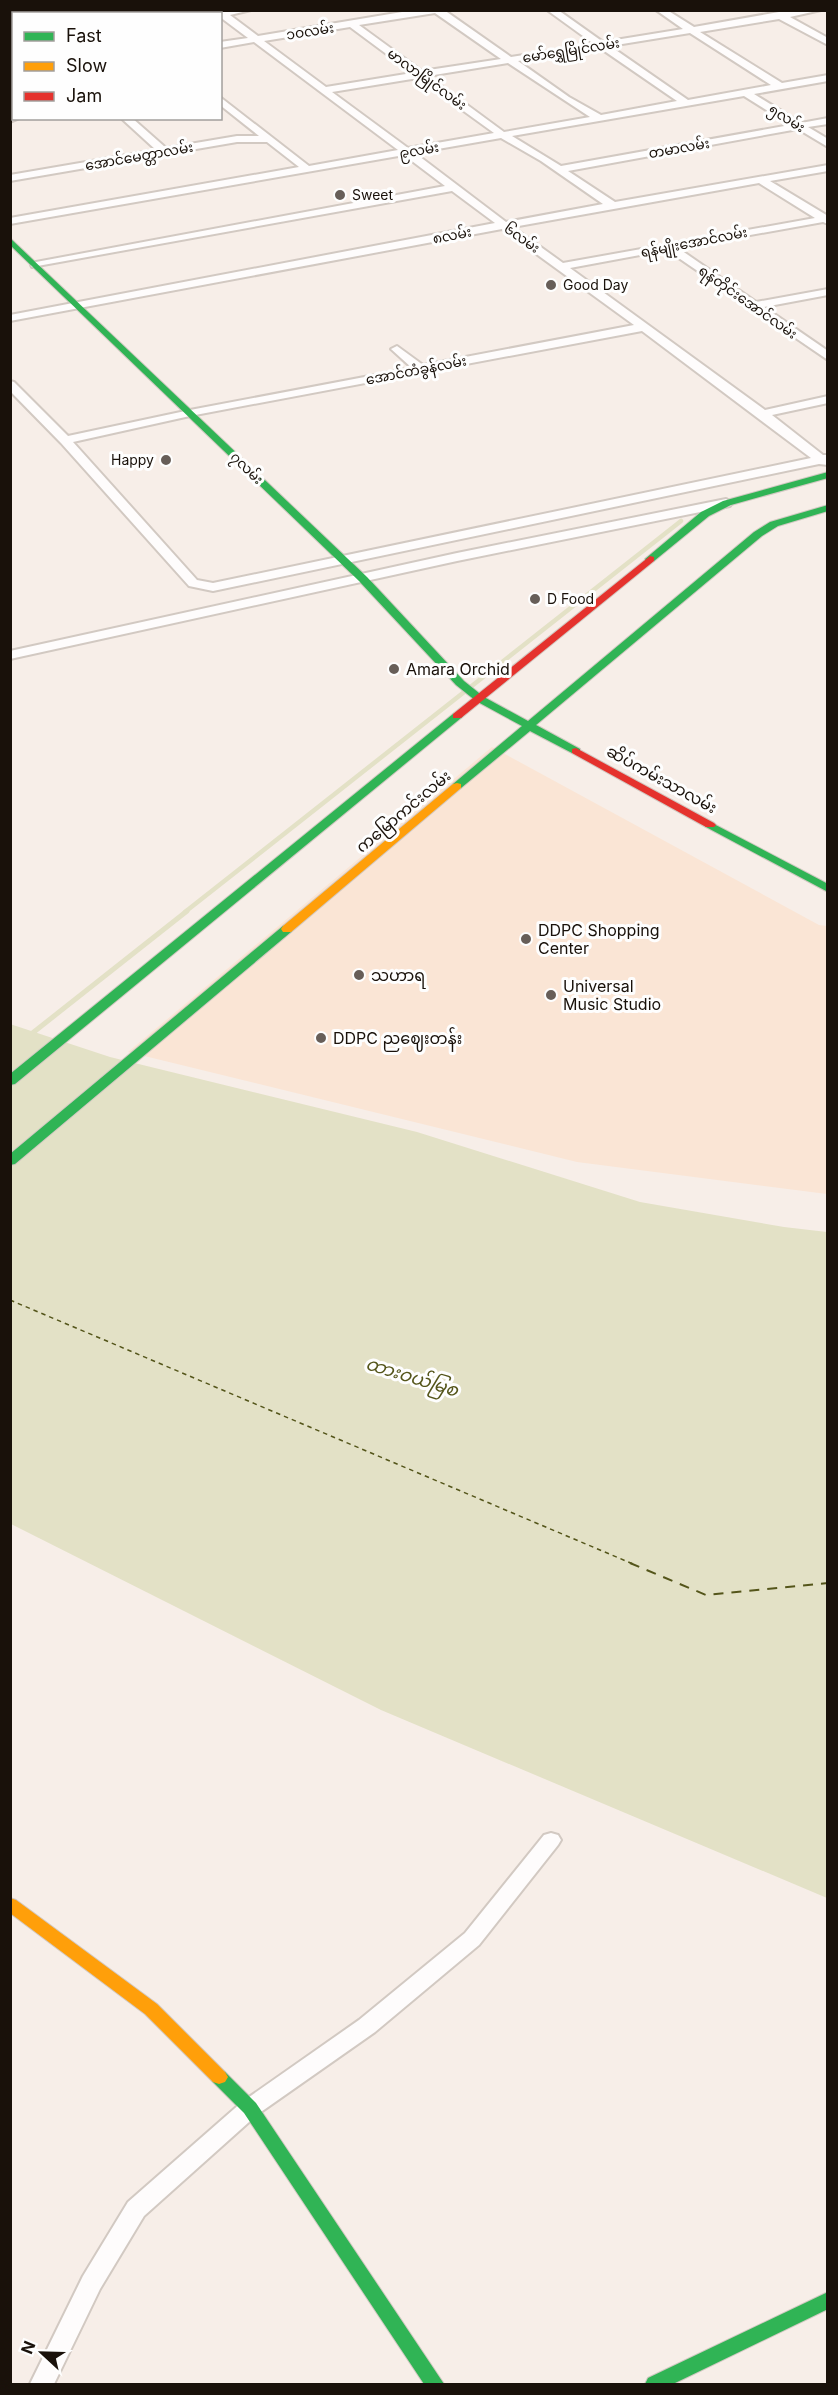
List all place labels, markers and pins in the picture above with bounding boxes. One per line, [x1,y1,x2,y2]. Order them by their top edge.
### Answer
place label: Sweet [352,186,394,203]
marker: Sweet [333,188,347,202]
place label: Good Day [563,276,629,293]
marker: Good Day [544,278,558,292]
place label: Happy [111,451,154,468]
marker: Happy [159,453,173,467]
place label: D Food [547,590,594,607]
marker: D Food [528,592,542,606]
place label: Amara Orchid [406,659,510,679]
marker: Amara Orchid [387,662,401,676]
place label: DDPC Shopping Center [538,920,660,958]
marker: DDPC Shopping Center [519,932,533,946]
place label: သဟာရ [371,965,426,989]
marker: သဟာရ [352,968,366,982]
place label: Universal Music Studio [563,976,661,1014]
marker: Universal Music Studio [544,988,558,1002]
place label: DDPC ညဈေးတန်း [333,1027,462,1052]
marker: DDPC ညဈေးတန်း [314,1031,328,1045]

